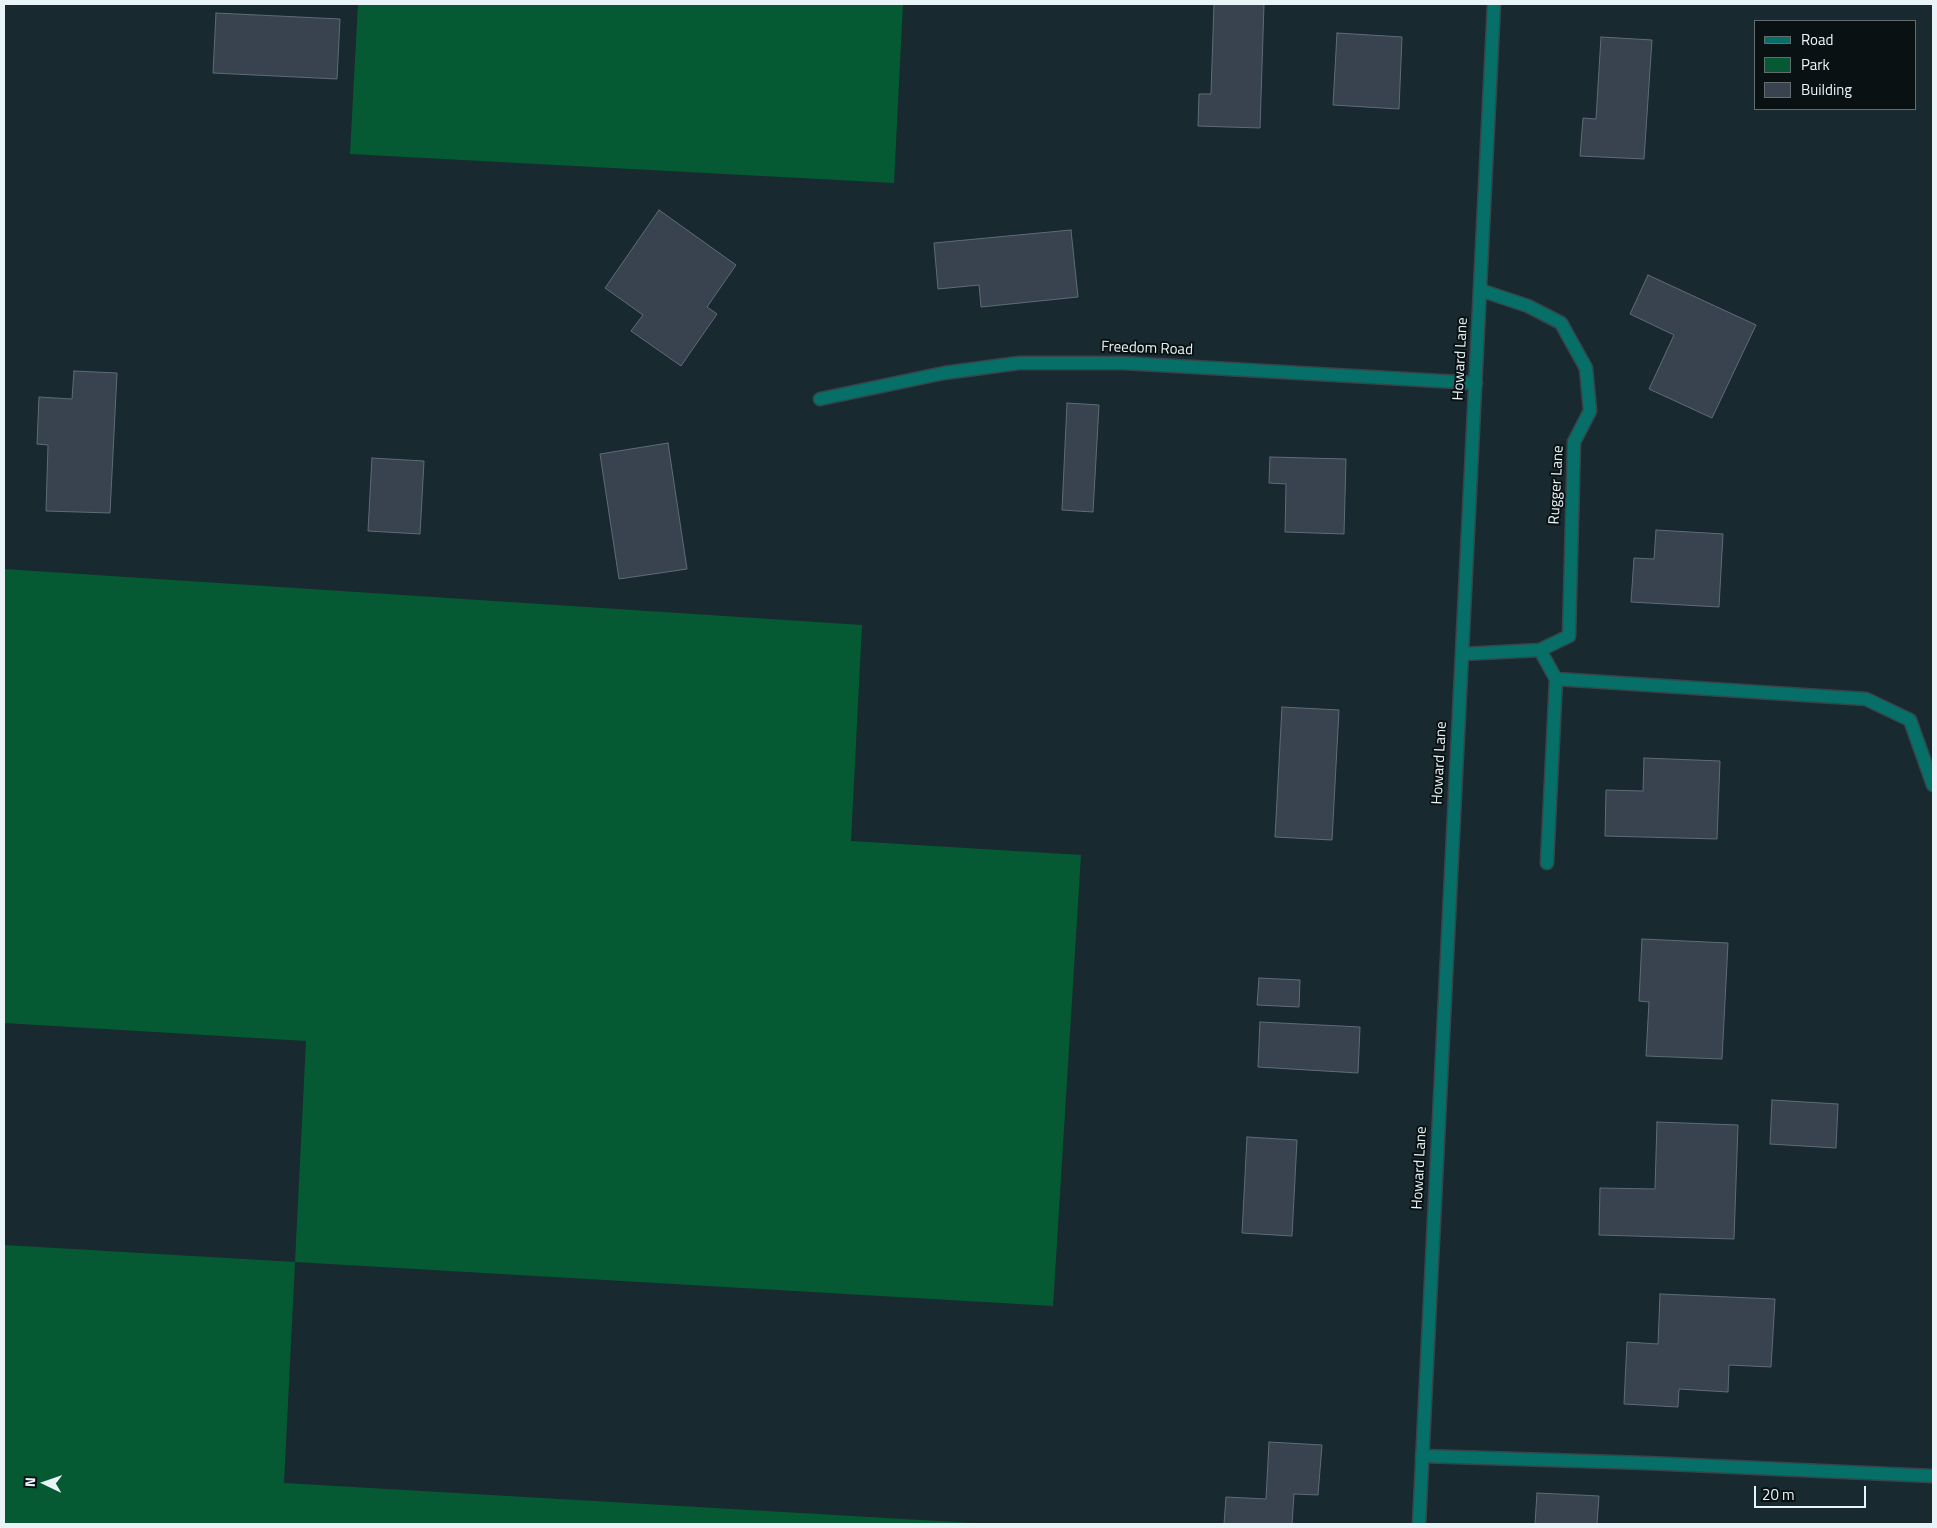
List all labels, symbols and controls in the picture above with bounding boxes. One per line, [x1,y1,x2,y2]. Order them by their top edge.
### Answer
legend [1754,20,1917,110]
text: Road [1801,28,1833,51]
text: Park [1801,53,1830,76]
text: Building [1801,78,1852,101]
street label: Howard Lane [1450,317,1472,401]
street label: Freedom Road [1101,338,1193,360]
street label: Rugger Lane [1546,445,1568,525]
street label: Howard Lane [1429,721,1451,805]
street label: Howard Lane [1409,1126,1431,1210]
north arrow [20,1458,70,1508]
scale bar [1757,1476,1870,1508]
text: N [19,1477,40,1488]
text: 20 m [1762,1483,1795,1506]

